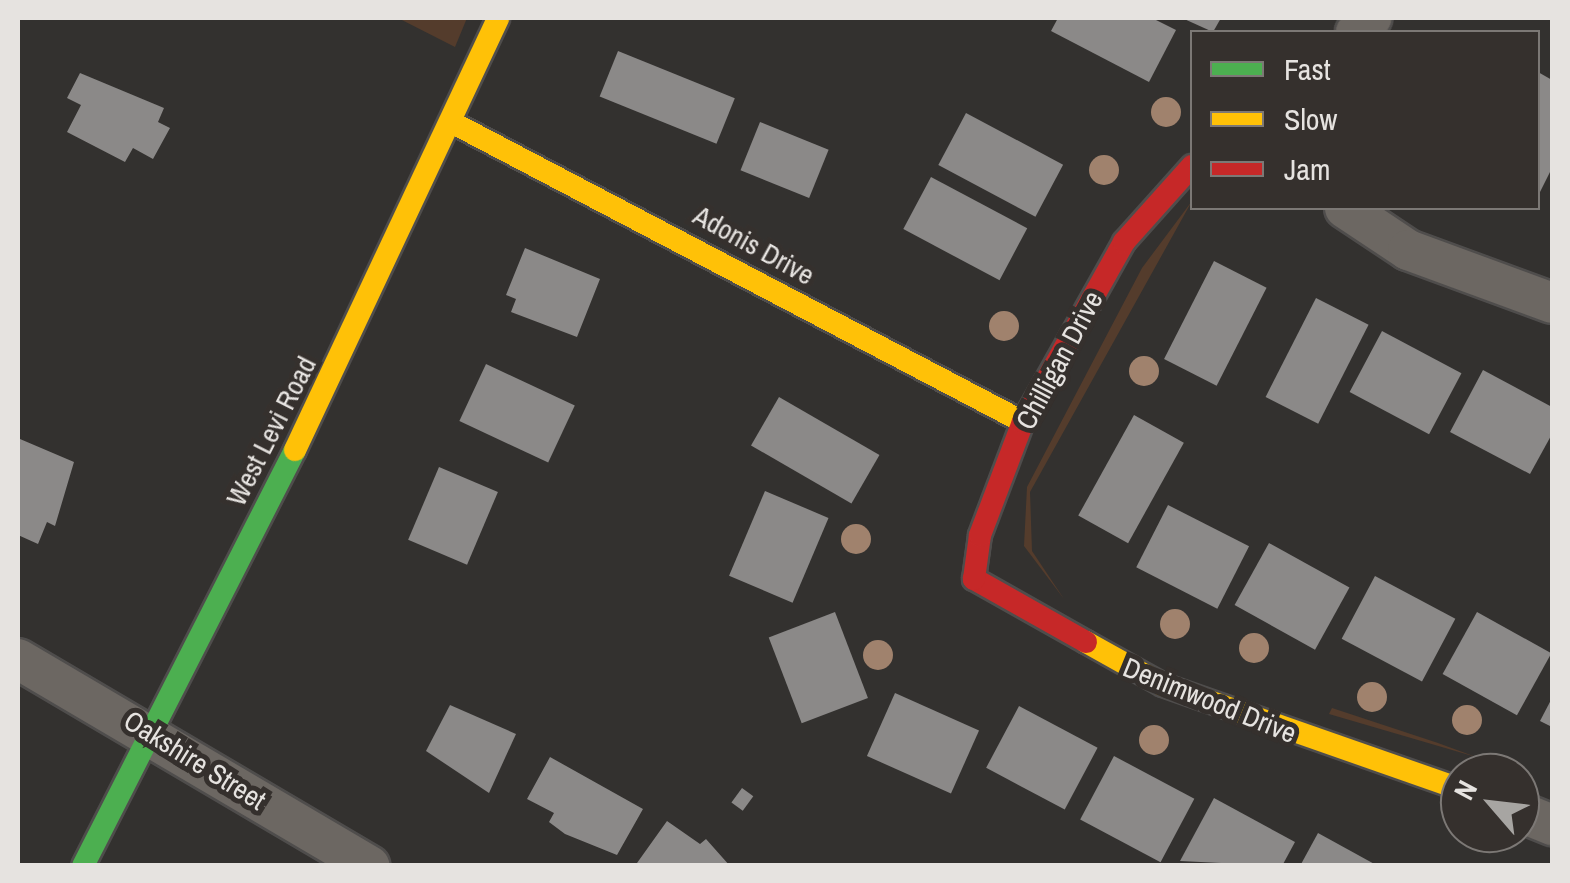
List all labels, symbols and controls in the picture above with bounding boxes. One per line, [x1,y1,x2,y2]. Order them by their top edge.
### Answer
legend [1190,30,1540,210]
text: Fast [1284,49,1331,89]
text: Slow [1284,99,1337,139]
text: Jam [1284,149,1330,189]
street label: Adonis Drive [688,198,820,292]
street label: Chilligan Drive [1009,285,1109,435]
street label: West Levi Road [219,351,323,511]
street label: Denimwood Drive [1119,650,1301,750]
street label: Oakshire Street [118,703,272,817]
north arrow [1440,753,1540,853]
text: N [1445,774,1486,806]

